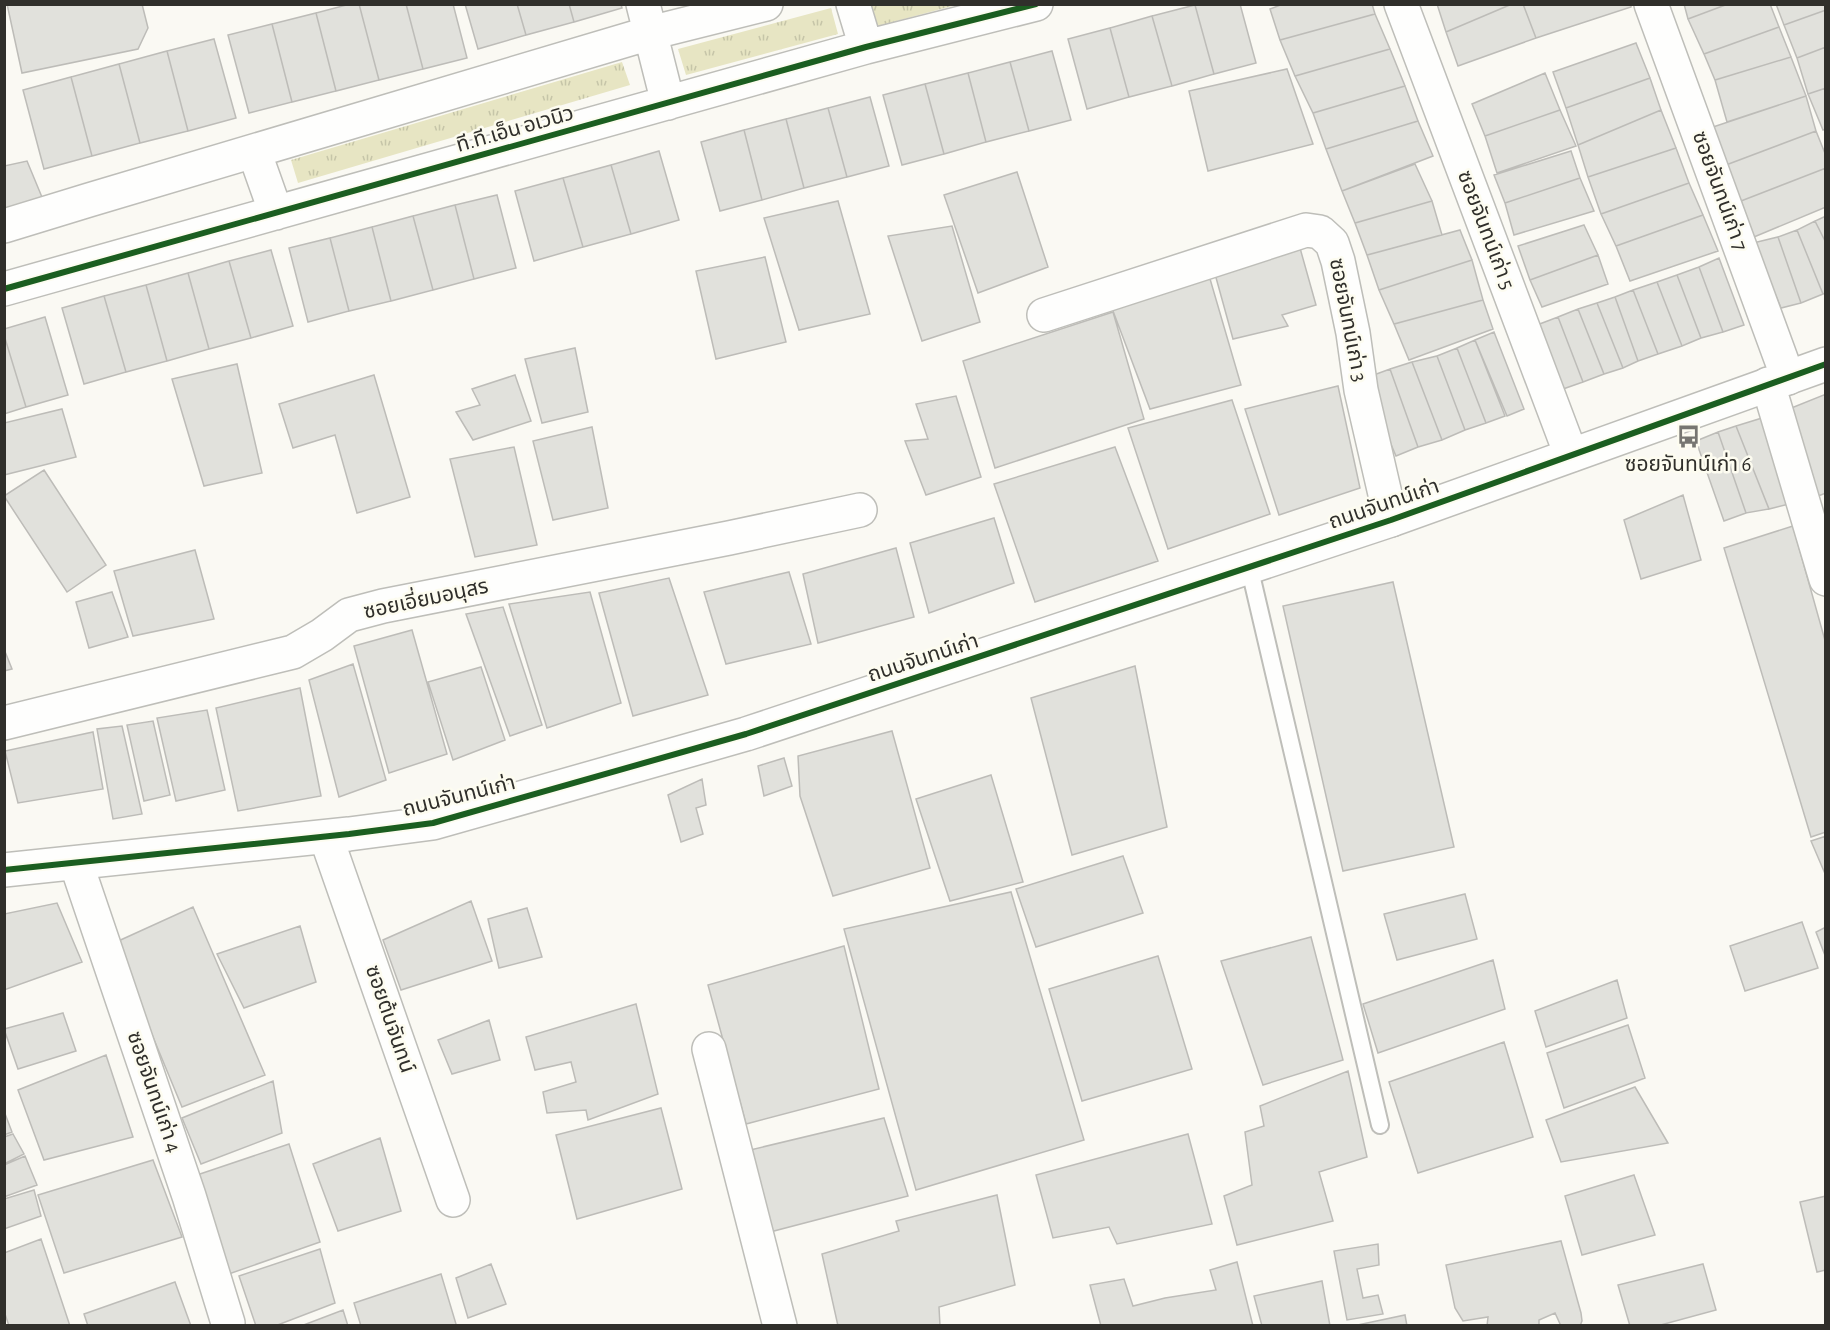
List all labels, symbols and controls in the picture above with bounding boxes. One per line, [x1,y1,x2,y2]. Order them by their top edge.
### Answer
street label: ที.ที.เอ็น อเวนิว [453,99,576,156]
street label: ซอยจันทน์เก่า 7 [1689,128,1753,254]
street label: ซอยจันทน์เก่า 5 [1454,167,1520,292]
street label: ซอยจันทน์เก่า 3 [1326,256,1372,384]
bus stop icon: ซอยจันทน์เก่า 6 [1675,423,1701,449]
place label: ซอยจันทน์เก่า 6 [1625,452,1751,475]
street label: ถนนจันทน์เก่า [1325,473,1442,533]
street label: ซอยเอี่ยมอนุสร [361,571,491,624]
street label: ถนนจันทน์เก่า [864,628,981,686]
street label: ถนนจันทน์เก่า [400,770,518,820]
street label: ซอยต้นจันทน์ [362,962,420,1075]
street label: ซอยจันทน์เก่า 4 [123,1028,186,1155]

